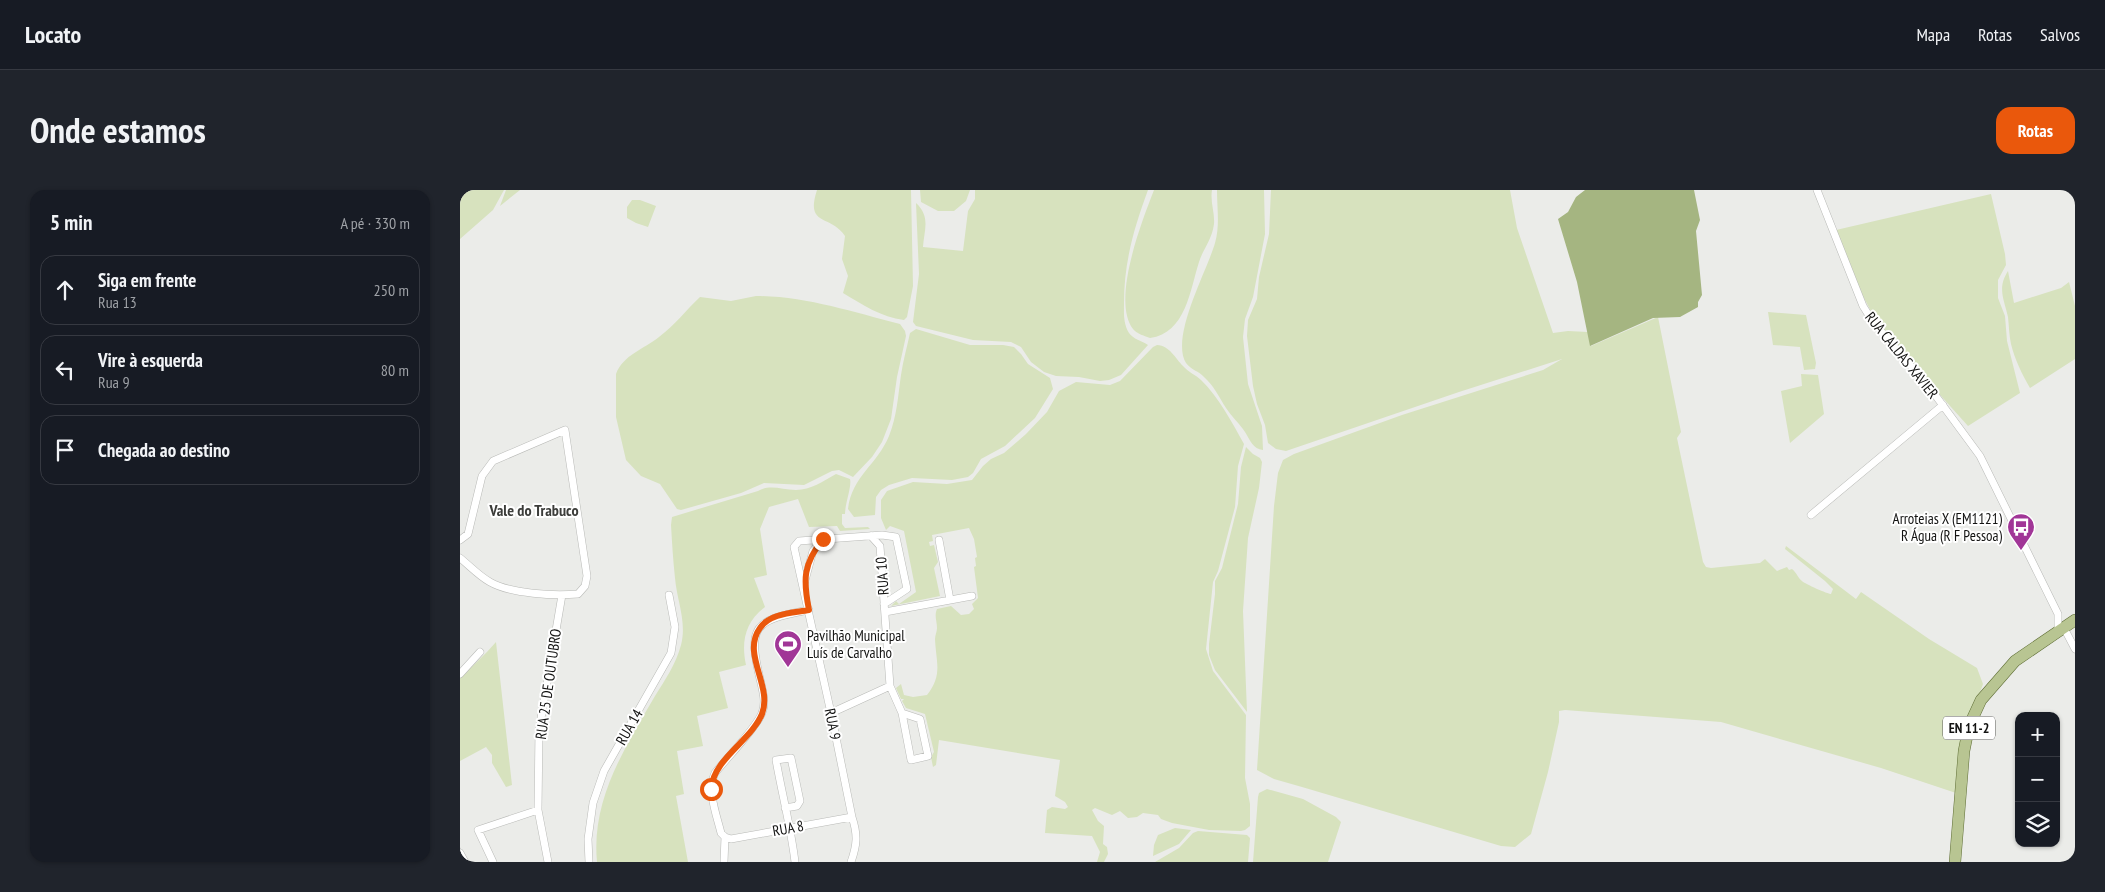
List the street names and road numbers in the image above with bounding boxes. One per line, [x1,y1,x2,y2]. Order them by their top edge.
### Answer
street label: RUA CALDAS XAVIER [1861,308,1943,402]
street label: RUA 10 [871,556,893,596]
street label: RUA 25 DE OUTUBRO [531,627,565,741]
street label: RUA 14 [611,705,647,748]
street label: RUA 9 [821,707,845,741]
road number: EN 11-2 [1943,716,1995,740]
street label: RUA 8 [771,816,805,840]

